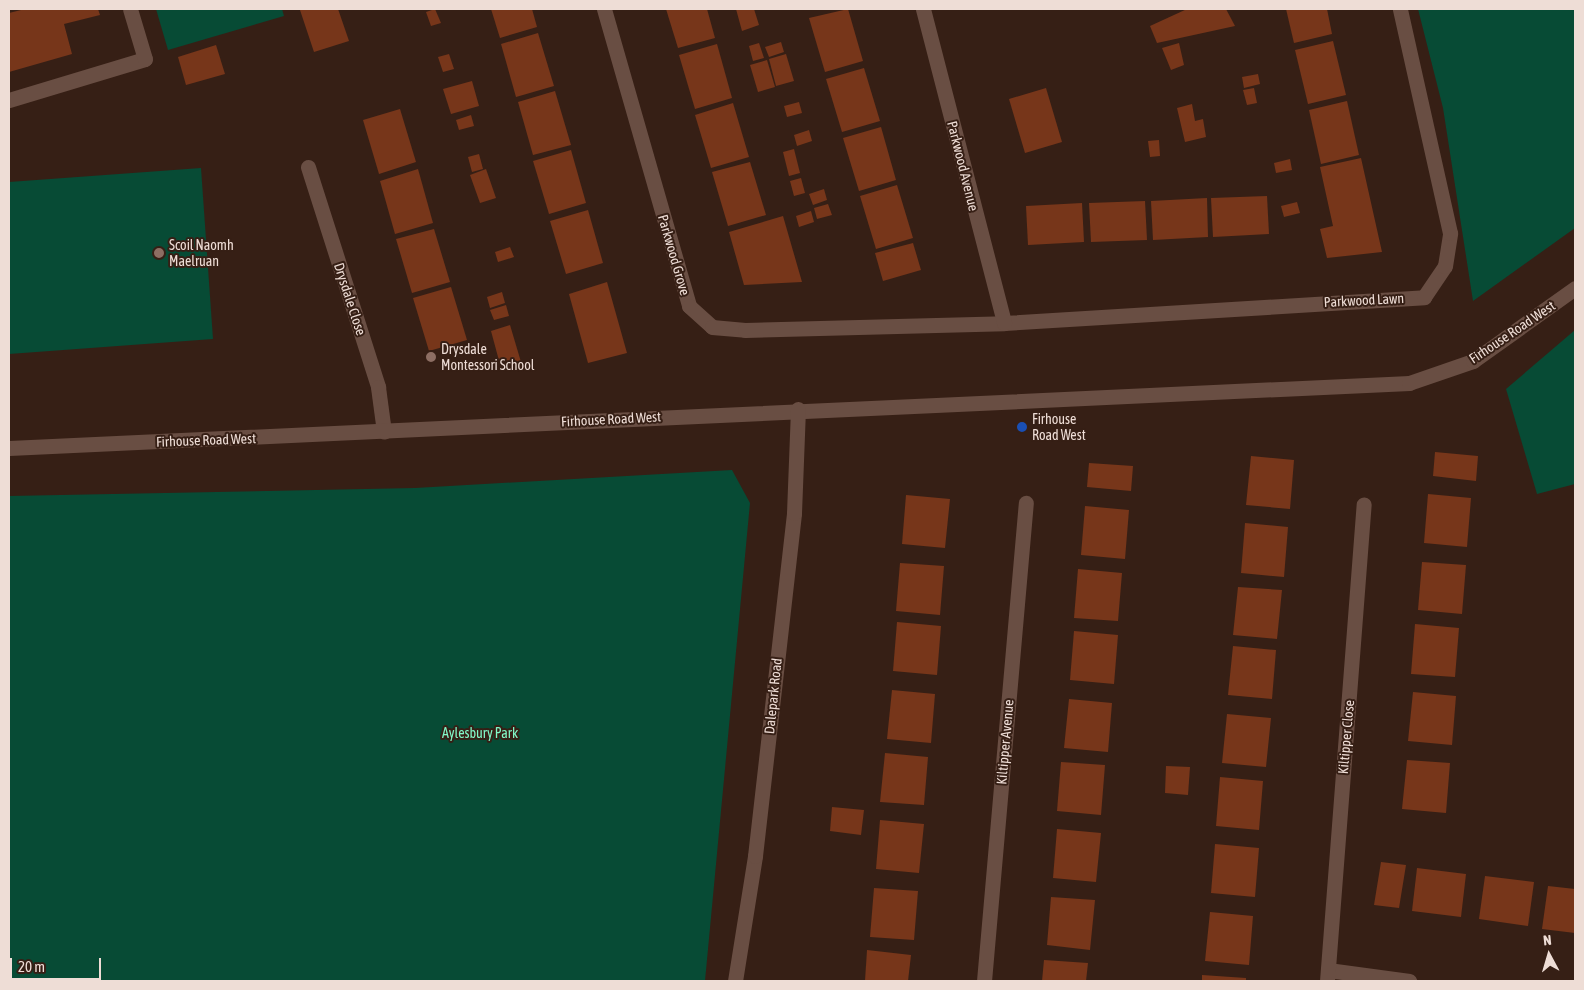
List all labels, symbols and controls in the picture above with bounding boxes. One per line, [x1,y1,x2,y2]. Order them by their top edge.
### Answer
street label: Parkwood Avenue [944,119,982,213]
street label: Parkwood Grove [654,213,694,297]
place label: Scoil Naomh Maelruan [169,237,234,270]
marker: Scoil Naomh Maelruan [153,247,165,259]
street label: Drysdale Close [330,261,370,337]
street label: Parkwood Lawn [1323,290,1405,310]
street label: Firhouse Road West [1466,297,1558,367]
place label: Drysdale Montessori School [441,341,534,374]
marker: Drysdale Montessori School [425,351,437,363]
street label: Firhouse Road West [561,408,661,430]
place label: Firhouse Road West [1032,411,1086,444]
marker: Firhouse Road West [1016,421,1028,433]
street label: Firhouse Road West [156,430,256,450]
street label: Dalepark Road [761,657,785,735]
street label: Kiltipper Avenue [993,699,1017,785]
street label: Kiltipper Close [1334,699,1358,775]
park label: Aylesbury Park [442,725,518,741]
north arrow [1524,930,1574,980]
text: N [1542,932,1552,948]
scale bar [12,948,104,980]
text: 20 m [18,958,45,975]

